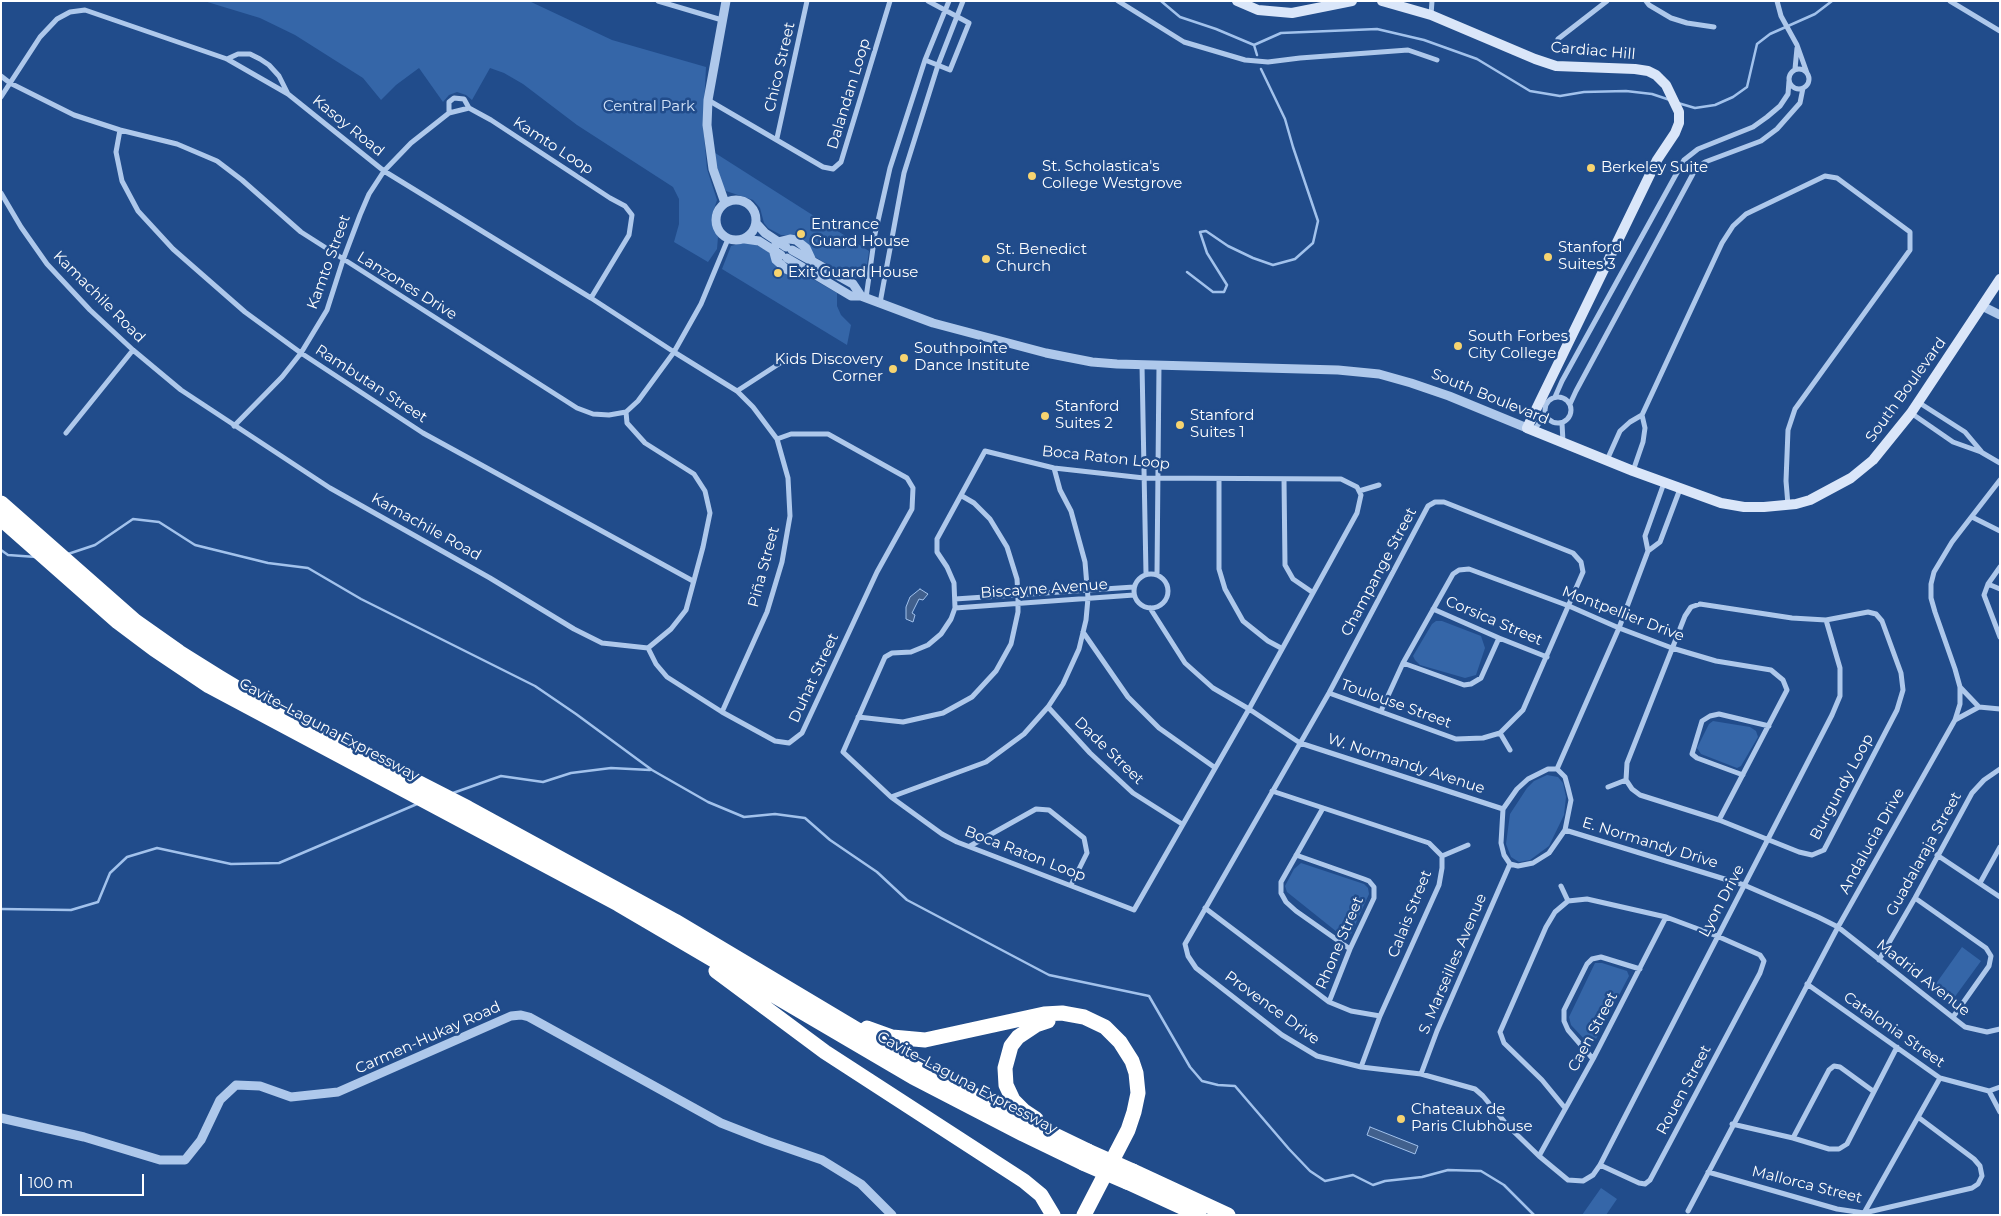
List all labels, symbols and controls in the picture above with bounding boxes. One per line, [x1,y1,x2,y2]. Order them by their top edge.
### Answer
street label: Chico Street [761,20,799,114]
street label: Dalandan Loop [824,36,874,152]
street label: Cardiac Hill [1550,38,1636,64]
street label: Kasoy Road [308,92,388,160]
park label: Central Park [603,98,695,116]
street label: Kamto Loop [509,113,597,179]
place label: St. Scholastica's College Westgrove [1042,158,1182,193]
place label: Berkeley Suite [1601,159,1708,177]
marker: Berkeley Suite [1585,162,1597,174]
marker: St. Scholastica's College Westgrove [1026,170,1038,182]
street label: Kamto Street [303,212,355,312]
place label: Entrance Guard House [811,216,910,251]
marker: Entrance Guard House [795,228,807,240]
place label: Stanford Suites 3 [1558,239,1622,274]
place label: St. Benedict Church [996,241,1087,276]
street label: Kamachile Road [49,247,149,347]
street label: Lanzones Drive [354,248,460,324]
marker: Stanford Suites 3 [1542,251,1554,263]
marker: St. Benedict Church [980,253,992,265]
place label: Exit Guard House [788,264,918,282]
marker: Exit Guard House [772,267,784,279]
place label: South Forbes City College [1468,328,1568,363]
street label: South Boulevard [1862,334,1950,446]
place label: Southpointe Dance Institute [914,340,1030,375]
marker: South Forbes City College [1452,340,1464,352]
street label: Rambutan Street [312,341,430,427]
place label: Kids Discovery Corner [775,351,883,386]
marker: Southpointe Dance Institute [898,352,910,364]
marker: Kids Discovery Corner [887,363,899,375]
street label: South Boulevard [1429,365,1551,429]
place label: Stanford Suites 2 [1055,398,1119,433]
place label: Stanford Suites 1 [1190,407,1254,442]
marker: Stanford Suites 2 [1039,410,1051,422]
marker: Stanford Suites 1 [1174,419,1186,431]
street label: Boca Raton Loop [1041,442,1171,474]
street label: Kamachile Road [368,489,484,565]
street label: Champange Street [1337,505,1421,639]
street label: Piña Street [745,525,783,609]
street label: Biscayne Avenue [980,576,1108,602]
street label: Montpellier Drive [1559,582,1687,646]
street label: Corsica Street [1443,592,1545,650]
street label: Duhat Street [785,630,843,726]
street label: Cavite–Laguna Expressway [236,675,422,785]
street label: Toulouse Street [1338,676,1454,732]
street label: Dade Street [1070,713,1148,789]
street label: W. Normandy Avenue [1325,730,1487,798]
street label: Burgundy Loop [1806,731,1878,843]
street label: Andalucia Drive [1835,785,1909,897]
street label: Guadalaraja Street [1882,789,1966,919]
street label: E. Normandy Drive [1580,814,1720,872]
street label: Boca Raton Loop [962,823,1088,885]
street label: Lyon Drive [1695,862,1749,940]
street label: Calais Street [1384,868,1436,960]
street label: S. Marseilles Avenue [1415,891,1491,1037]
street label: Rhone Street [1312,894,1368,992]
street label: Madrid Avenue [1873,936,1973,1020]
street label: Provence Drive [1221,967,1323,1049]
street label: Catalonia Street [1840,988,1948,1072]
street label: Caen Street [1564,989,1622,1075]
street label: Carmen-Hukay Road [353,998,503,1078]
street label: Cavite–Laguna Expressway [874,1028,1060,1138]
street label: Rouen Street [1653,1042,1715,1138]
place label: Chateaux de Paris Clubhouse [1411,1101,1533,1136]
marker: Chateaux de Paris Clubhouse [1395,1113,1407,1125]
street label: Mallorca Street [1750,1163,1864,1207]
scale bar [22,1164,146,1196]
text: 100 m [28,1173,73,1192]

